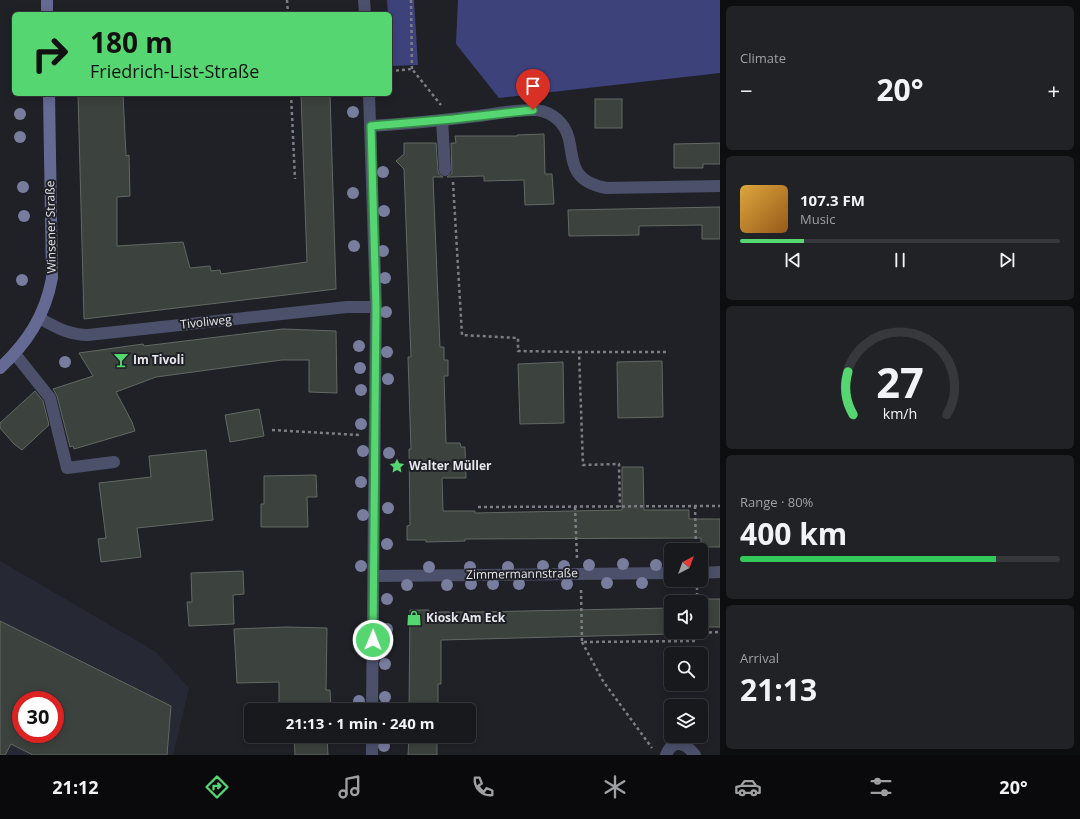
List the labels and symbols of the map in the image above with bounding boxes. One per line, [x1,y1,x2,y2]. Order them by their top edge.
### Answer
pin [516,69,550,110]
street label: Winsener Straße [41,180,60,273]
street label: Tivoliweg [179,310,233,333]
bar icon: Im Tivoli [112,351,130,369]
place label: Im Tivoli [133,351,184,368]
place icon: Walter Müller [388,457,406,475]
place label: Walter Müller [409,457,492,474]
north arrow [664,543,708,587]
street label: Zimmermannstraße [466,564,578,583]
shop icon: Kiosk Am Eck [405,609,423,627]
place label: Kiosk Am Eck [426,609,506,626]
position arrow [352,619,394,661]
speed limit sign: 30 [12,691,64,743]

